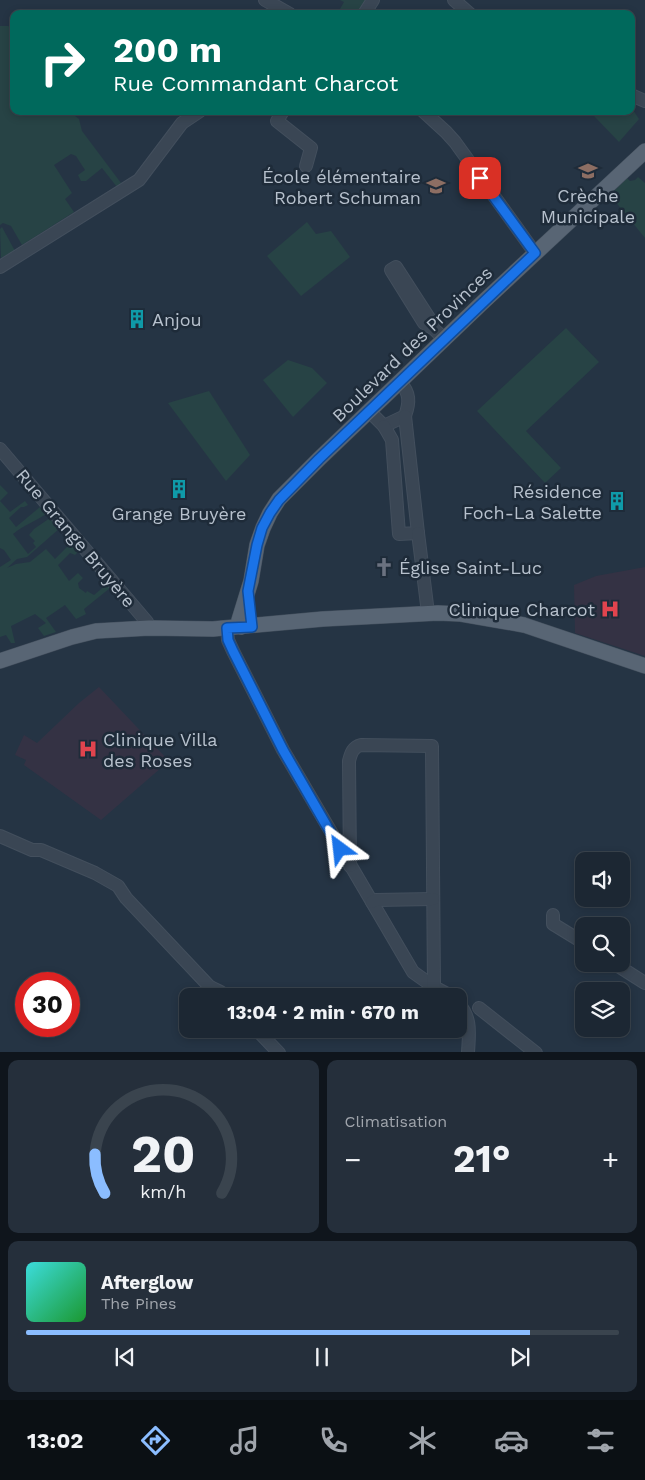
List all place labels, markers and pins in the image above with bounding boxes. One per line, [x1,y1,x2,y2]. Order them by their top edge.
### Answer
pin [459,157,501,199]
school or university icon: Crèche Municipale [577,160,599,182]
place label: École élémentaire Robert Schuman [262,166,421,208]
school or university icon: École élémentaire Robert Schuman [425,175,447,197]
place label: Crèche Municipale [541,185,635,227]
building icon: Anjou [126,308,148,330]
place label: Anjou [152,309,202,330]
building icon: Grange Bruyère [168,478,190,500]
place label: Résidence Foch-La Salette [463,481,602,523]
building icon: Résidence Foch-La Salette [606,490,628,512]
place label: Grange Bruyère [112,503,246,524]
church icon: Église Saint-Luc [373,556,395,578]
place label: Église Saint-Luc [399,557,542,578]
hospital icon: Clinique Charcot [599,598,621,620]
place label: Clinique Charcot [449,599,595,620]
place label: Clinique Villa des Roses [103,729,218,771]
hospital icon: Clinique Villa des Roses [77,738,99,760]

